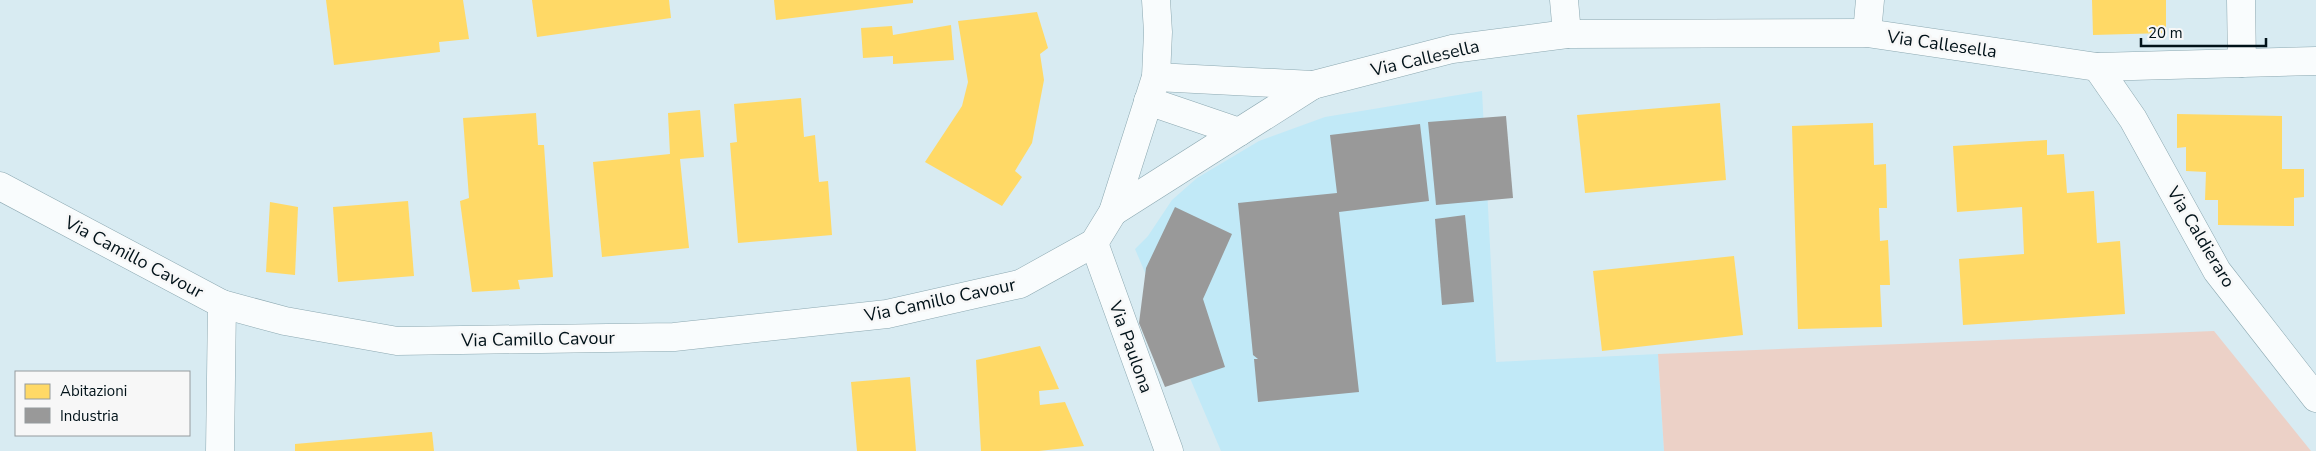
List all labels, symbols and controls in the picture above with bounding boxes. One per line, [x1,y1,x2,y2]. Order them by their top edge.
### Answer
scale bar [2141,15,2266,47]
text: 20 m [2148,23,2183,43]
street label: Via Callesella [1885,24,1998,64]
street label: Via Callesella [1367,34,1482,82]
street label: Via Caldieraro [2161,181,2241,292]
street label: Via Camillo Cavour [60,210,208,304]
street label: Via Camillo Cavour [861,272,1018,328]
street label: Via Paulona [1103,297,1159,396]
street label: Via Camillo Cavour [460,326,616,352]
legend [15,371,190,436]
text: Abitazioni [60,381,127,401]
text: Industria [60,406,119,426]

